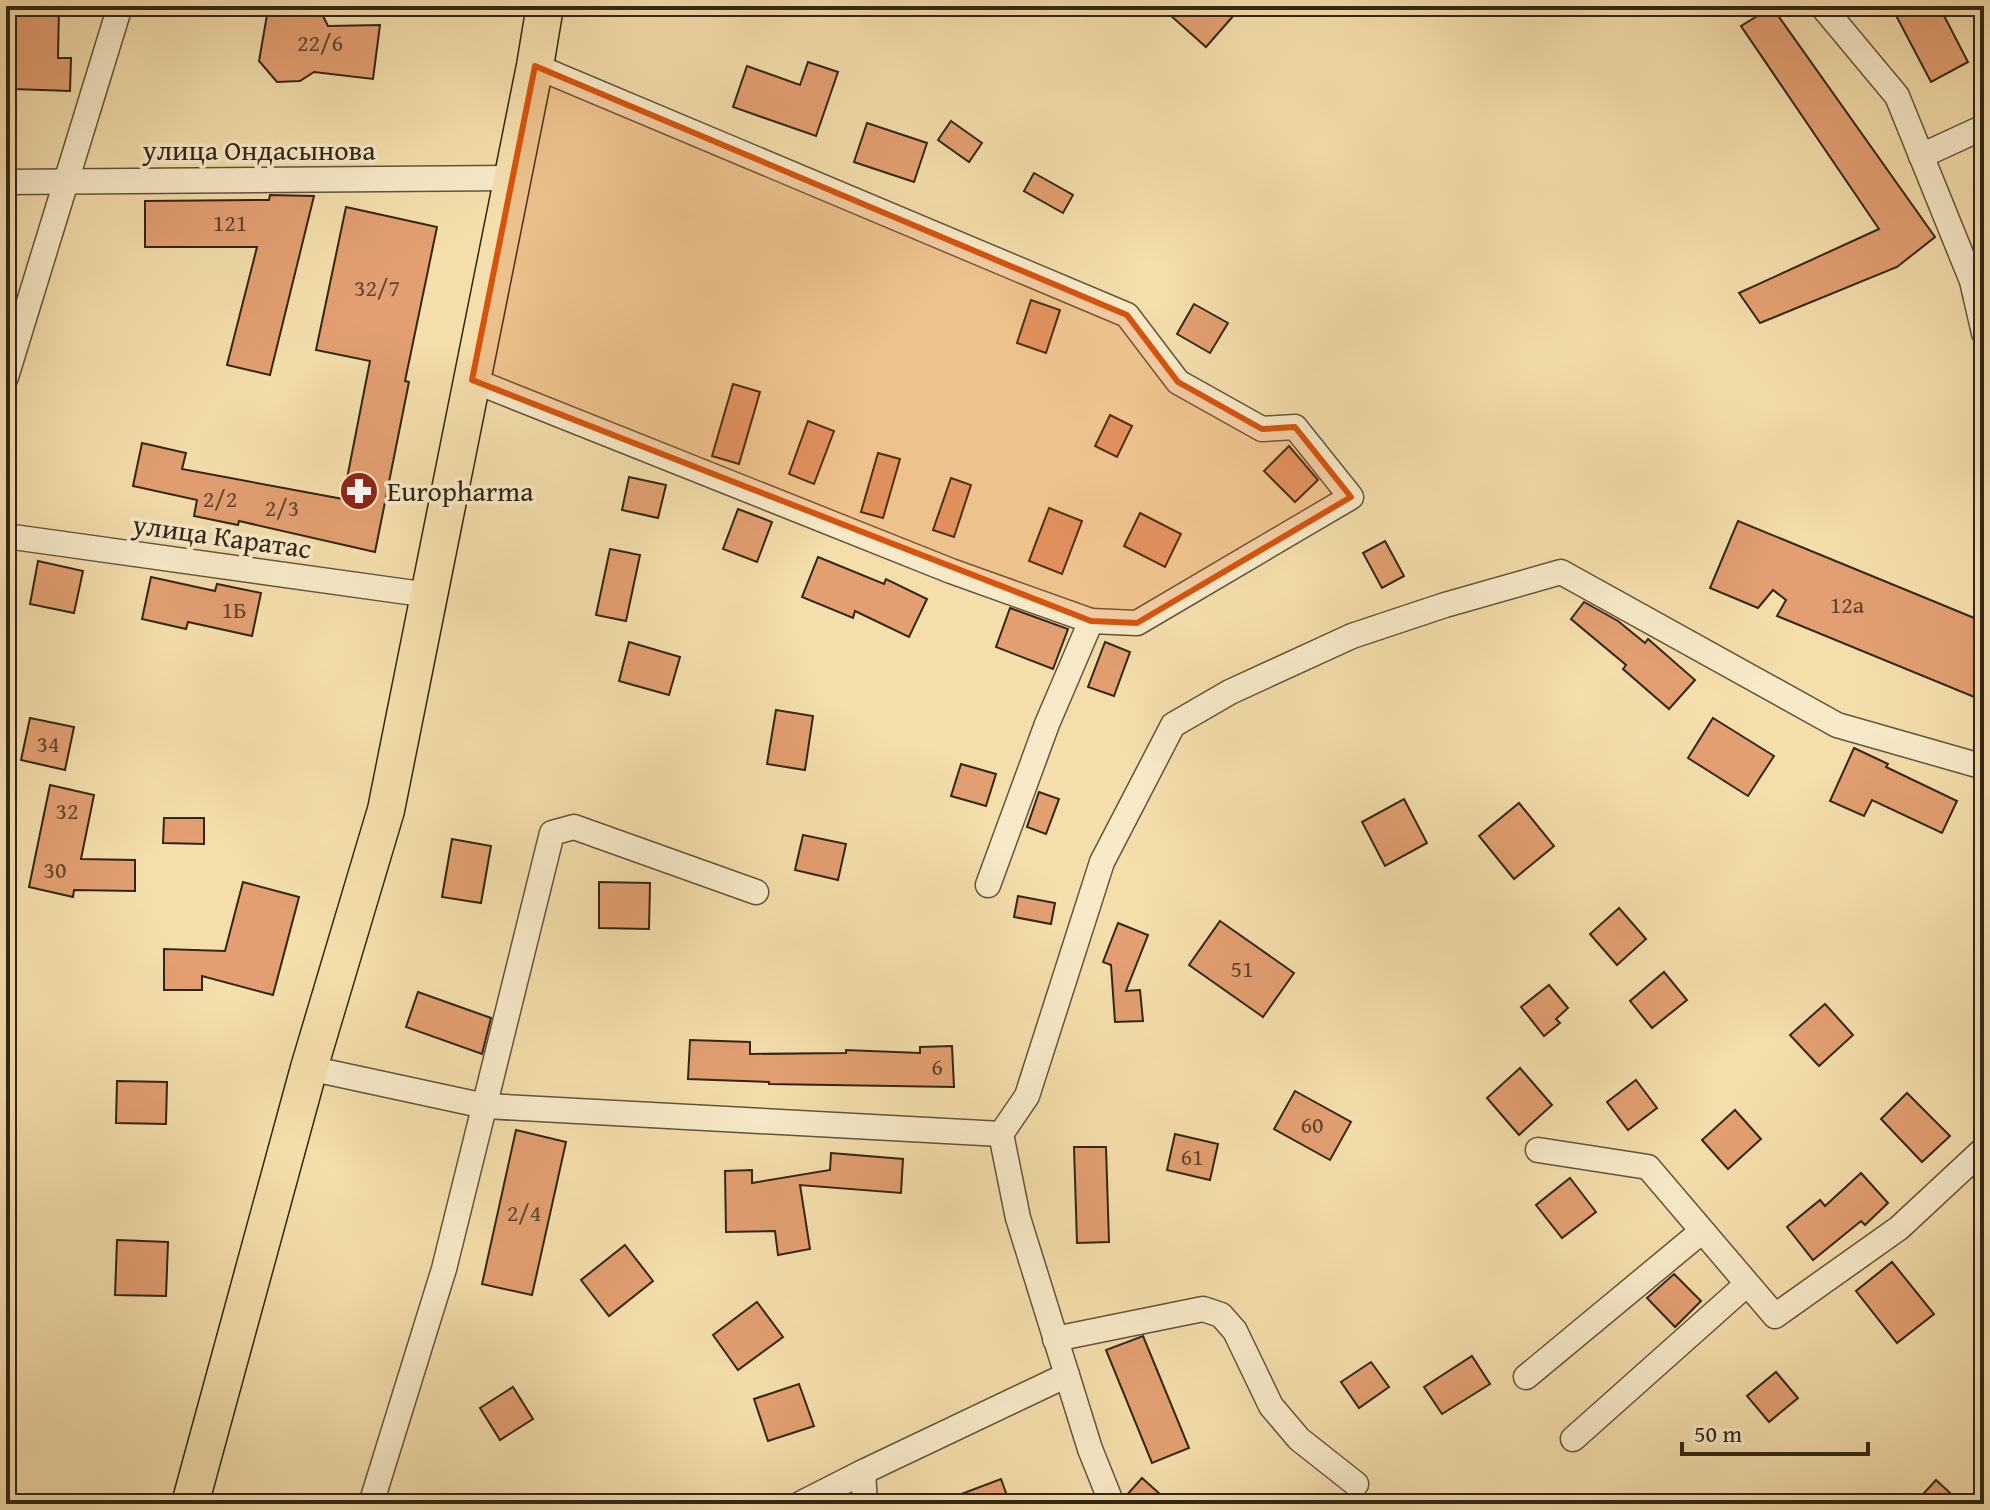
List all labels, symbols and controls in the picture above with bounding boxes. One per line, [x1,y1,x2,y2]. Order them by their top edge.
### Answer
house number: 22/6 [297,25,343,60]
street label: улица Ондасынова [141,129,376,170]
house number: 121 [213,205,247,240]
house number: 32/7 [354,270,400,305]
pharmacy icon: Europharma [338,470,380,512]
place label: Europharma [387,470,534,511]
house number: 2/2 [203,481,237,516]
house number: 2/3 [265,490,299,525]
street label: улица Каратас [129,503,314,568]
house number: 12а [1830,587,1865,622]
house number: 1Б [221,592,247,627]
house number: 34 [36,726,60,761]
house number: 32 [55,793,79,828]
house number: 30 [43,852,67,887]
house number: 51 [1230,951,1254,986]
house number: 6 [931,1049,943,1084]
house number: 60 [1300,1107,1324,1142]
house number: 61 [1180,1139,1204,1174]
house number: 2/4 [507,1195,541,1230]
scale bar [1682,1406,1868,1456]
text: 50 m [1694,1416,1742,1451]

